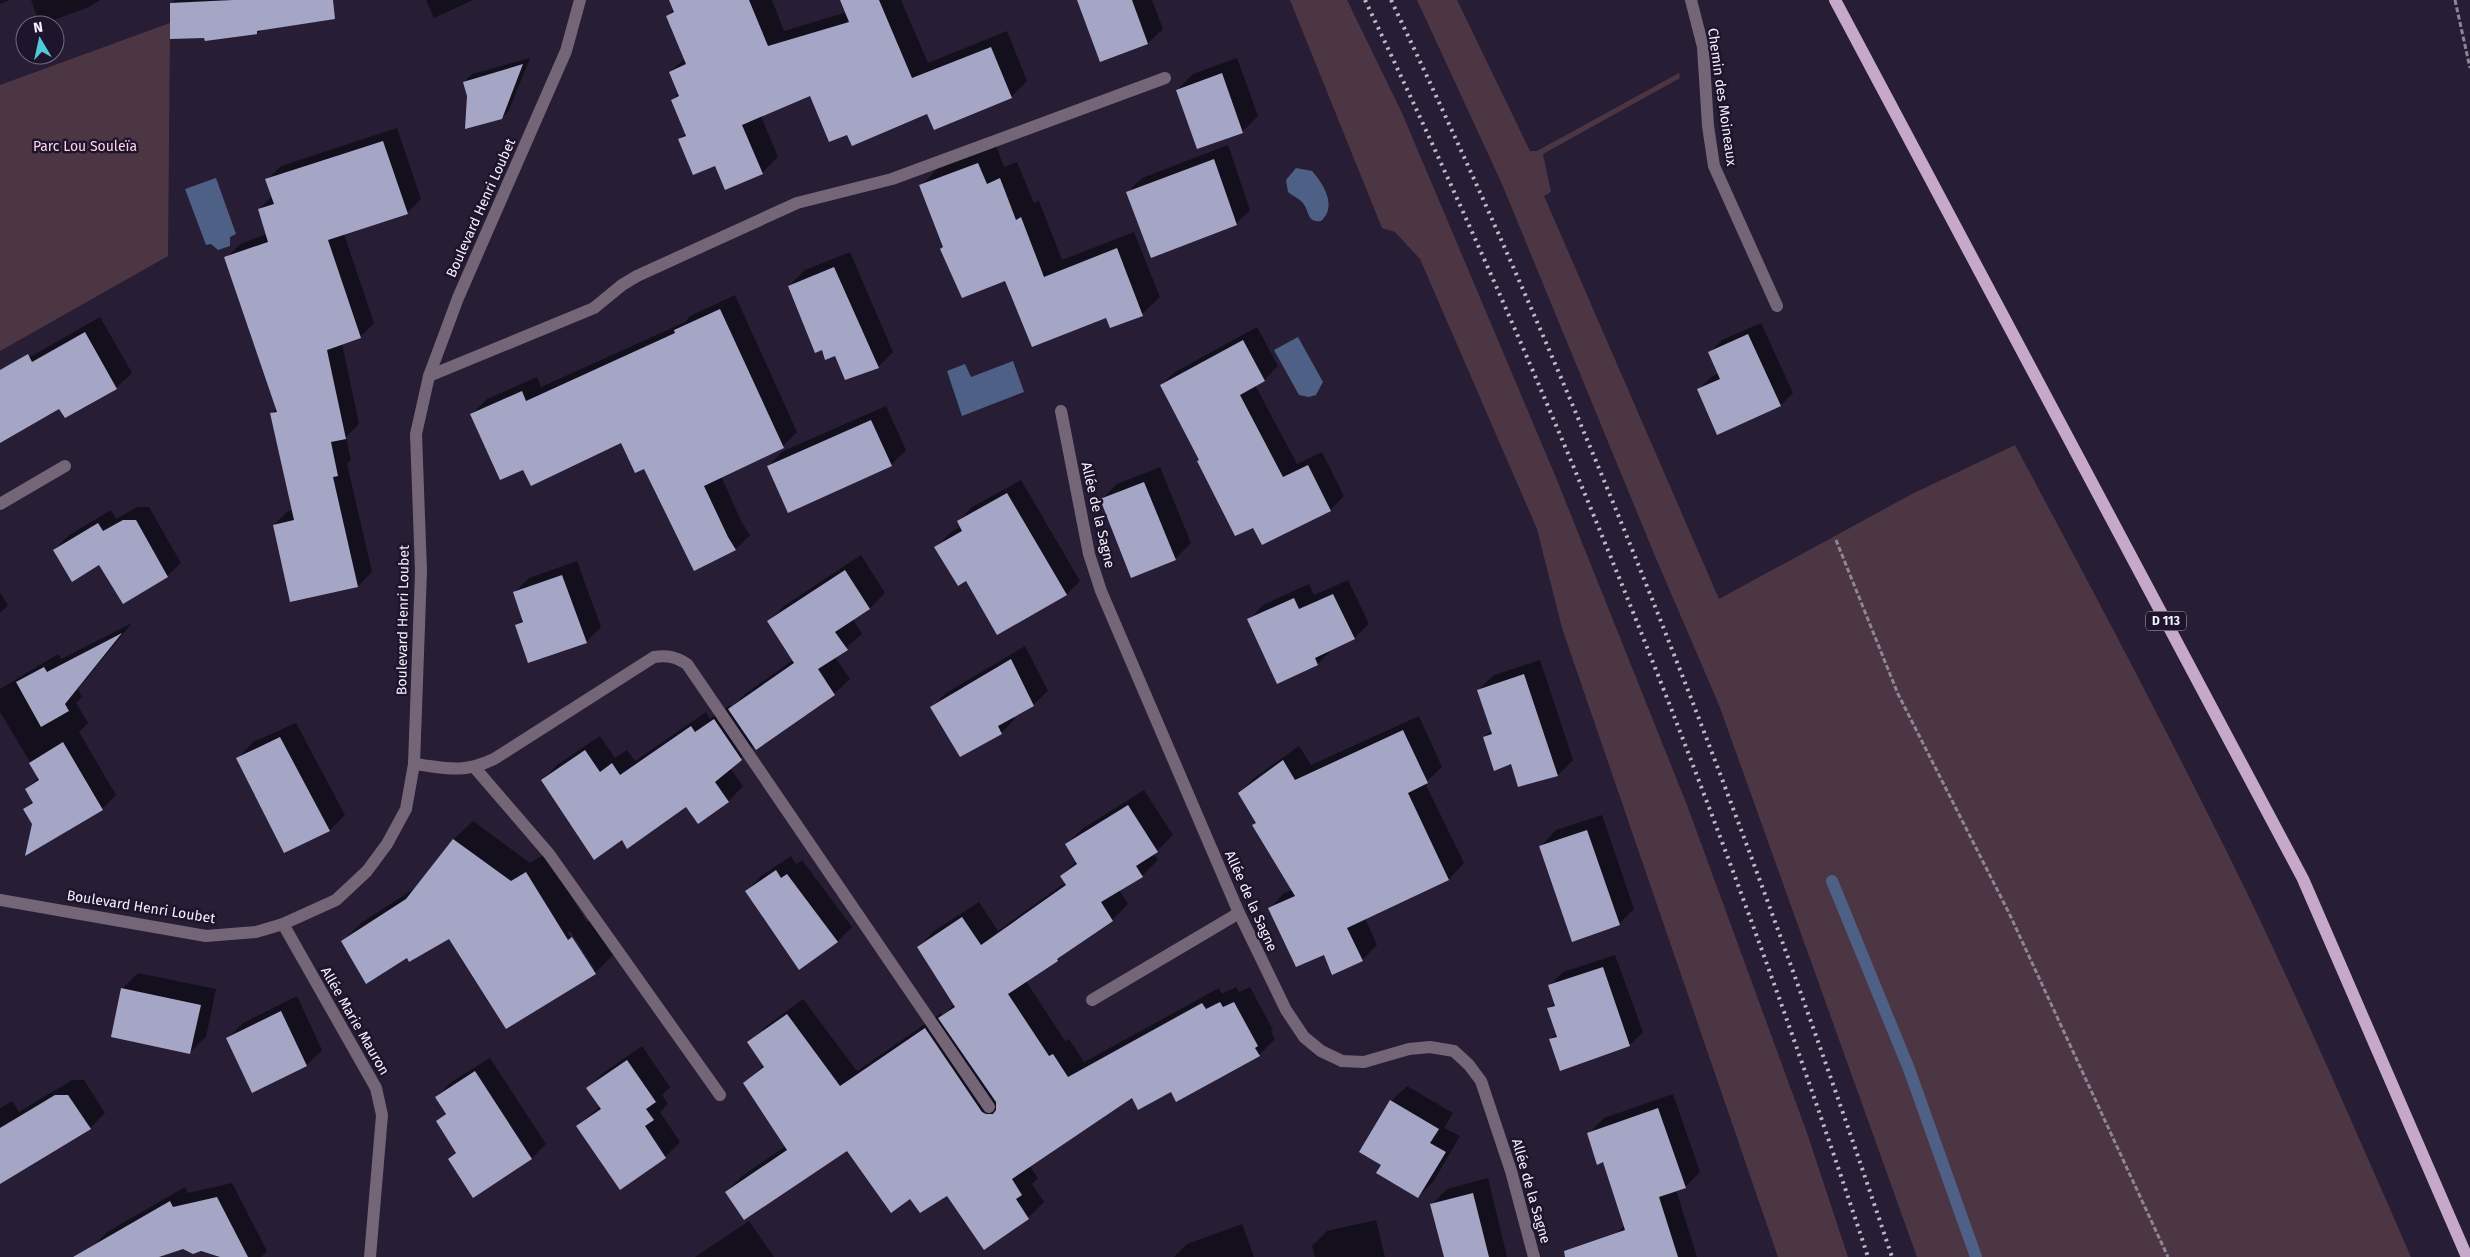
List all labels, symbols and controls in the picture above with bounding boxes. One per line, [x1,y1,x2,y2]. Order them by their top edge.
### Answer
north arrow [15,15,65,65]
text: N [32,19,44,37]
street label: Chemin des Moineaux [1704,27,1740,167]
street label: Boulevard Henri Loubet [443,135,520,280]
park label: Parc Lou Souleïa [33,138,137,155]
street label: Allée de la Sagne [1078,460,1118,570]
street label: Boulevard Henri Loubet [393,544,413,695]
road number: D 113 [2146,612,2186,630]
street label: Allée de la Sagne [1221,848,1281,954]
street label: Boulevard Henri Loubet [66,887,217,927]
street label: Allée Marie Mauron [317,964,393,1078]
street label: Allée de la Sagne [1508,1137,1554,1245]

